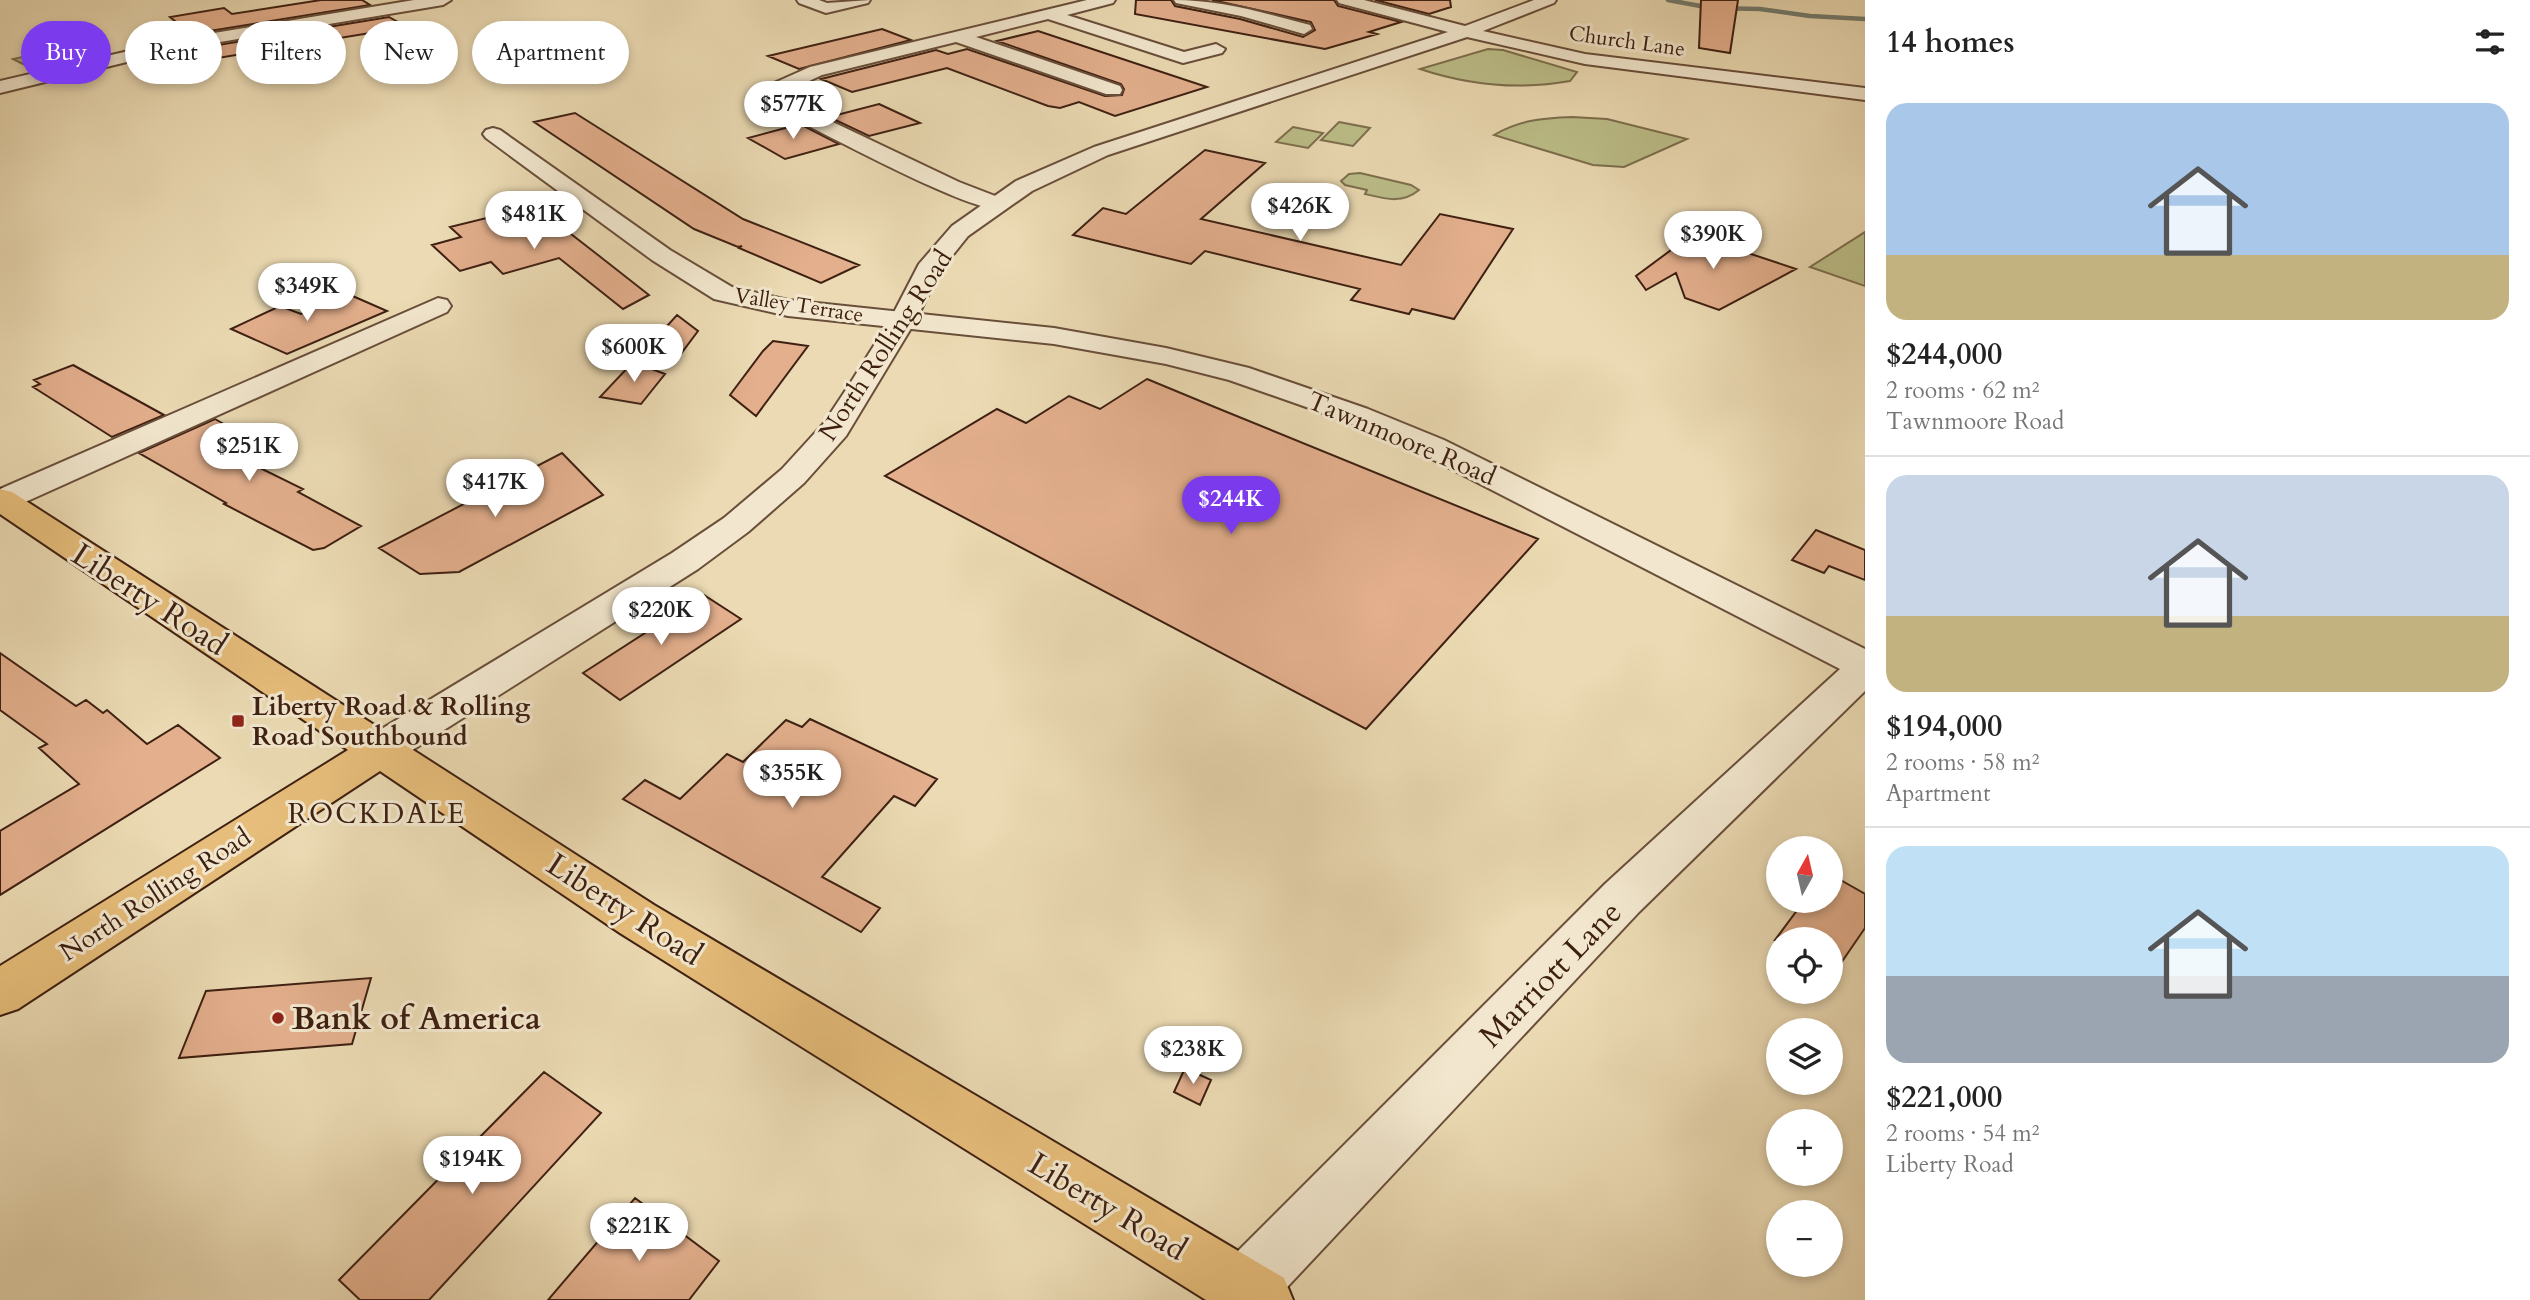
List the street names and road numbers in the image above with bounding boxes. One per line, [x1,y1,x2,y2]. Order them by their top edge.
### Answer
street label: Church Lane [1567,19,1687,64]
street label: North Rolling Road [810,243,960,448]
street label: Valley Terrace [732,281,865,330]
street label: Tawnmoore Road [1302,383,1502,494]
street label: Liberty Road [63,533,236,667]
street label: North Rolling Road [53,819,258,969]
street label: Liberty Road [538,843,711,977]
street label: Marriott Lane [1469,892,1632,1058]
street label: Liberty Road [1020,1142,1195,1271]

